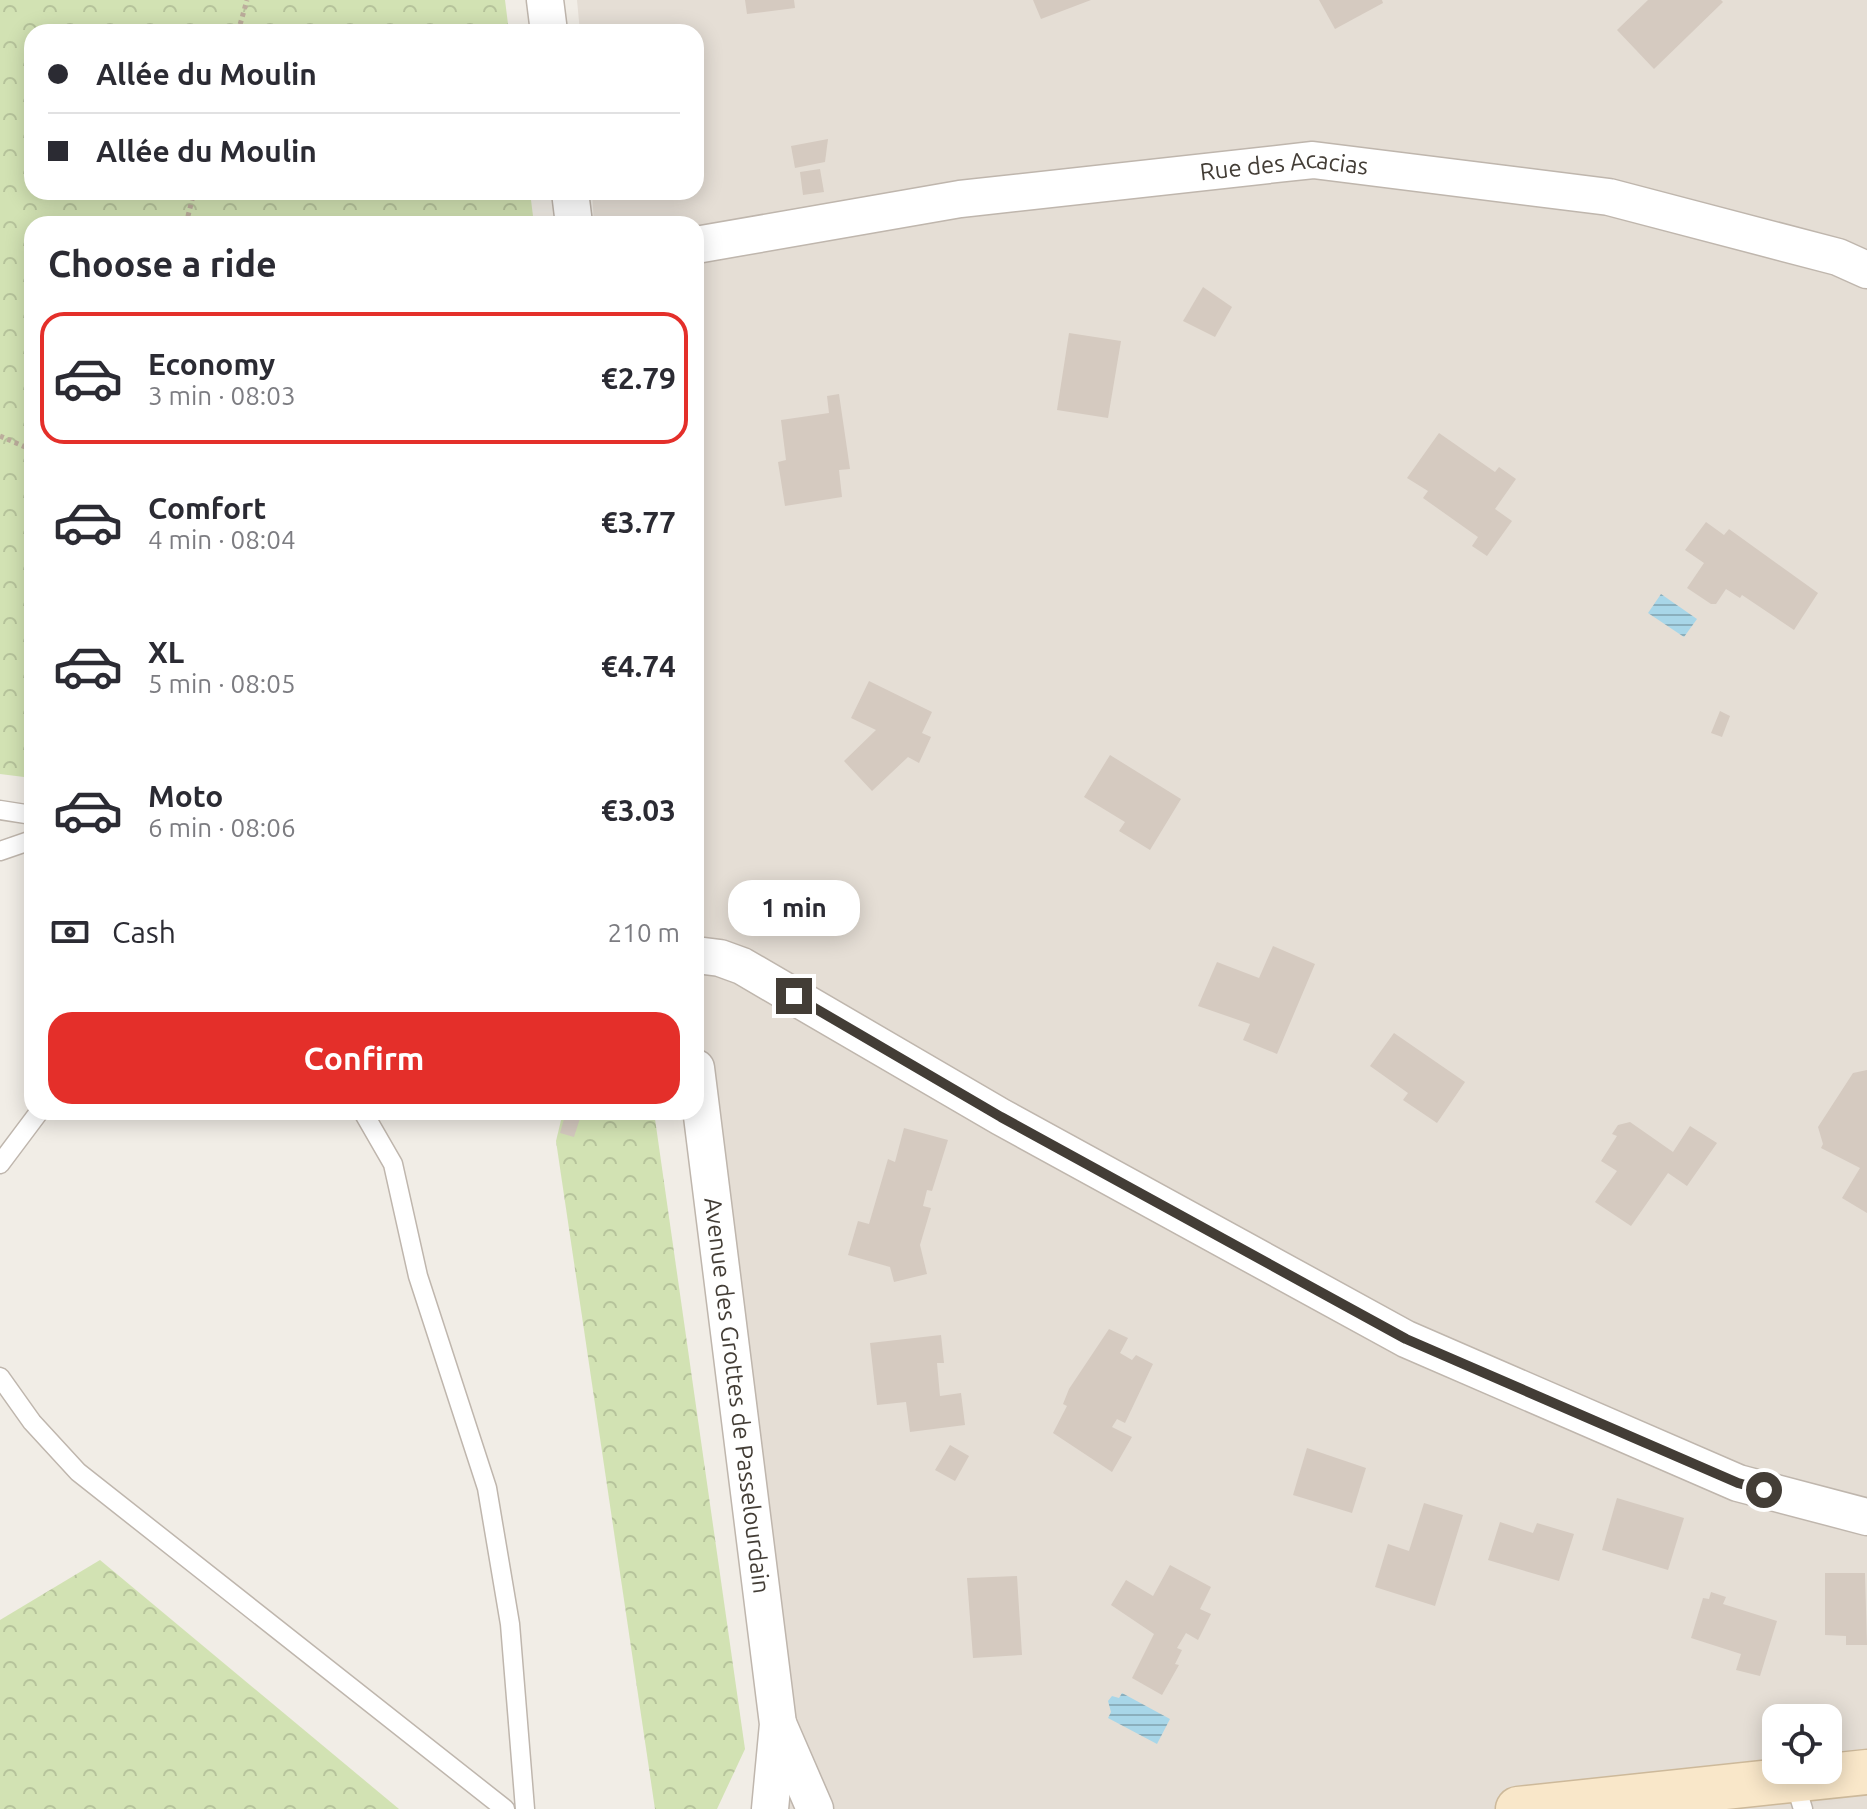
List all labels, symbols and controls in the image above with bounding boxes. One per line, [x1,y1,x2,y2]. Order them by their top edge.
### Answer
text: Allée du Moulin [96,57,317,91]
text: Allée du Moulin [96,134,317,168]
street label: Rue des Acacias [1198,146,1370,185]
text: Choose a ride [48,243,277,284]
icon: car [52,342,124,414]
text: Economy [148,347,275,381]
text: €2.79 [601,361,676,395]
text: 3 min · 08:03 [148,381,296,410]
icon: car [52,486,124,558]
text: Comfort [148,491,266,525]
text: €3.77 [601,505,676,539]
text: 4 min · 08:04 [148,525,296,554]
icon: car [52,630,124,702]
text: XL [148,635,184,669]
text: €4.74 [601,649,676,683]
text: 5 min · 08:05 [148,669,296,698]
icon: car [52,774,124,846]
text: Moto [148,779,223,813]
text: €3.03 [601,793,676,827]
text: 6 min · 08:06 [148,813,296,842]
callout: 1 min [728,880,860,936]
text: 1 min [761,893,827,922]
icon: cash [48,910,92,954]
text: Cash [112,915,176,949]
text: 210 m [608,918,680,947]
route end [776,978,812,1014]
button: Confirm [48,1012,680,1104]
street label: Avenue des Grottes de Passelourdain [699,1196,776,1595]
route start [1746,1472,1782,1508]
map controls [1762,1704,1842,1784]
button: locate [1762,1704,1842,1784]

